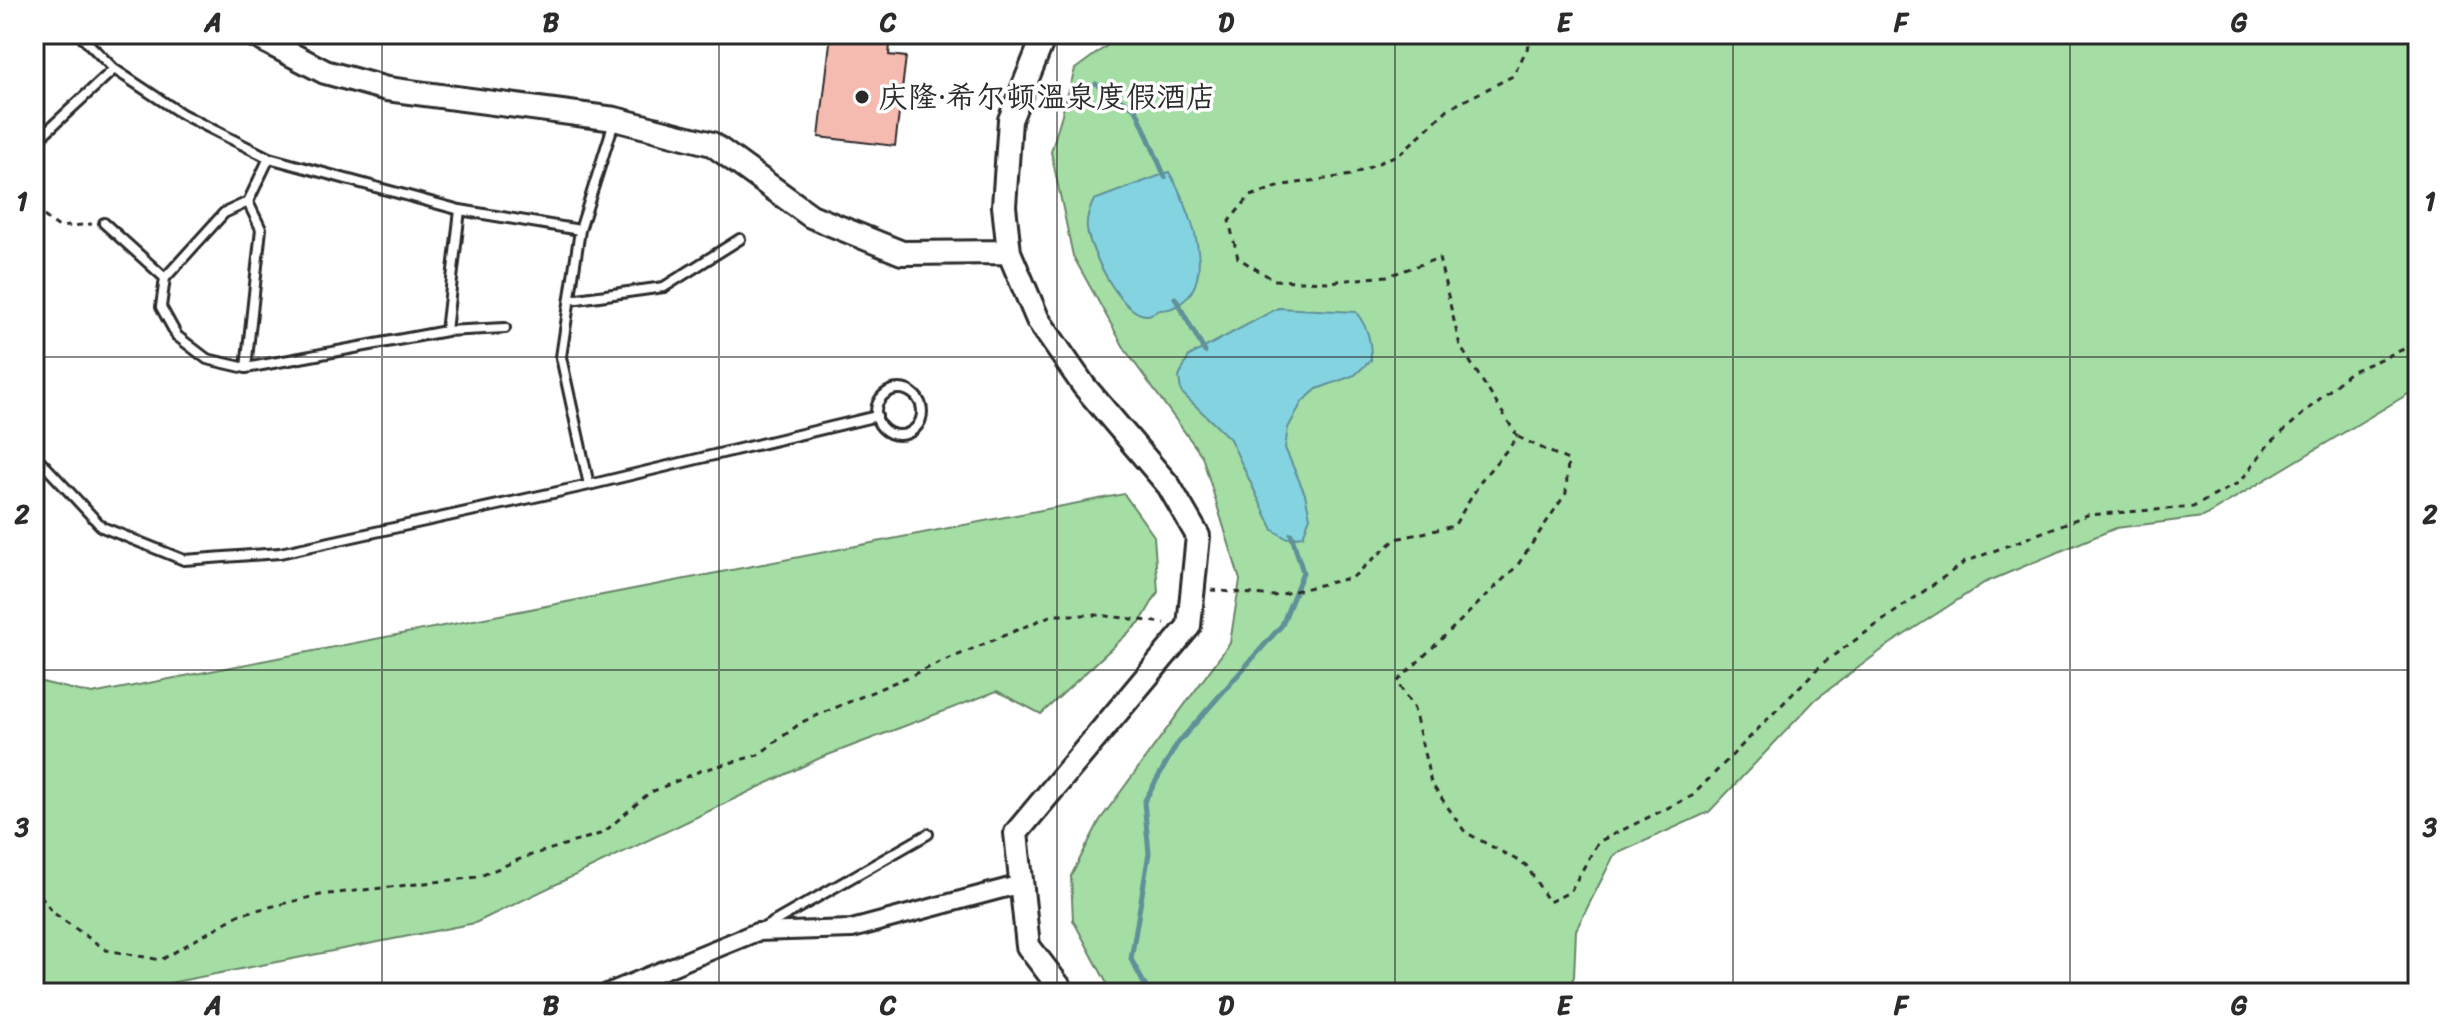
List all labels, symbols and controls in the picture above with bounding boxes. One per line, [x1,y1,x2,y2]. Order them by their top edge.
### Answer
text: A [203,0,222,45]
text: B [543,0,560,45]
text: C [879,0,897,45]
text: D [1218,0,1234,45]
text: E [1557,0,1574,45]
text: F [1893,0,1910,45]
text: G [2231,0,2248,45]
place label: 庆隆·希尔顿温泉度假酒店 [878,70,1216,124]
marker: 庆隆·希尔顿温泉度假酒店 [853,88,871,106]
text: 1 [16,178,28,224]
text: 1 [2424,178,2436,224]
text: 2 [13,491,30,537]
text: 2 [2421,491,2438,537]
text: 3 [14,804,30,850]
text: 3 [2422,804,2438,850]
text: A [203,982,222,1027]
text: B [543,982,560,1027]
text: C [879,982,897,1027]
text: D [1218,982,1234,1027]
text: E [1557,982,1574,1027]
text: F [1893,982,1910,1027]
text: G [2231,982,2248,1027]

